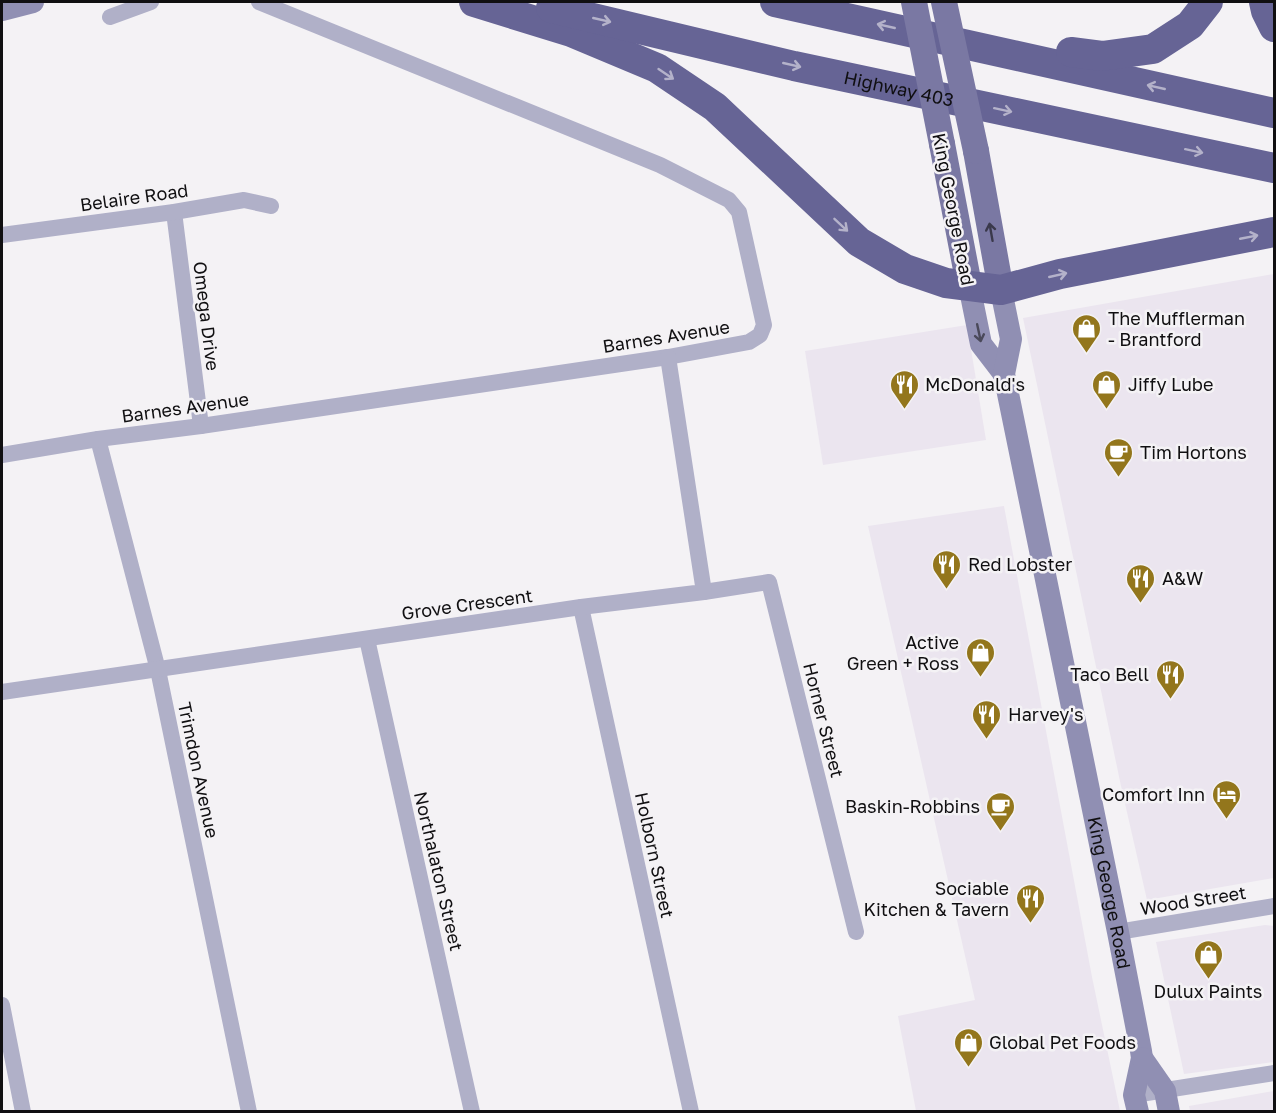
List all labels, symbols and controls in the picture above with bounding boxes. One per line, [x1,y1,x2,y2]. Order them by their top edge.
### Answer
one-way arrow [592,15,611,26]
one-way arrow [877,20,896,32]
one-way arrow [781,60,801,71]
street label: Highway 403 [842,66,956,111]
one-way arrow [657,68,673,80]
one-way arrow [1147,80,1166,92]
one-way arrow [993,105,1012,116]
street label: King George Road [928,131,980,287]
one-way arrow [1184,145,1203,157]
street label: Belaire Road [78,179,190,215]
one-way arrow [834,218,849,233]
one-way arrow [985,223,996,242]
one-way arrow [1239,231,1258,242]
street label: Omega Drive [189,260,225,372]
one-way arrow [1048,268,1067,280]
place label: The Mufflerman - Brantford [1108,307,1245,350]
shop icon: The Mufflerman - Brantford [1071,312,1103,354]
street label: Barnes Avenue [601,315,731,357]
one-way arrow [974,323,985,343]
restaurant icon: McDonald's [888,368,920,410]
shop icon: Jiffy Lube [1091,368,1123,410]
place label: McDonald's [925,373,1025,395]
place label: Jiffy Lube [1128,373,1213,395]
street label: Barnes Avenue [120,387,250,427]
cafe icon: Tim Hortons [1103,436,1135,478]
place label: Tim Hortons [1140,441,1247,463]
restaurant icon: Red Lobster [931,548,963,590]
place label: Red Lobster [968,553,1072,575]
restaurant icon: A&W [1125,562,1157,604]
place label: A&W [1162,567,1203,589]
street label: Grove Crescent [400,584,534,624]
place label: Active Green + Ross [847,631,959,674]
shop icon: Active Green + Ross [964,636,996,678]
restaurant icon: Taco Bell [1154,658,1186,700]
street label: Horner Street [799,660,849,780]
place label: Taco Bell [1070,663,1149,685]
restaurant icon: Harvey's [971,698,1003,740]
street label: Trimdon Avenue [174,700,224,840]
place label: Harvey's [1008,703,1084,725]
hotel icon: Comfort Inn [1210,778,1242,820]
place label: Comfort Inn [1102,783,1205,805]
street label: Northalaton Street [410,789,468,953]
street label: Holborn Street [631,790,679,920]
cafe icon: Baskin-Robbins [985,790,1017,832]
place label: Baskin-Robbins [845,795,980,817]
street label: King George Road [1084,815,1136,971]
place label: Sociable Kitchen & Tavern [864,877,1009,920]
street label: Wood Street [1138,881,1248,919]
restaurant icon: Sociable Kitchen & Tavern [1014,882,1046,924]
shop icon: Dulux Paints [1192,938,1224,980]
place label: Dulux Paints [1154,980,1262,1002]
shop icon: Global Pet Foods [952,1026,984,1068]
place label: Global Pet Foods [989,1031,1136,1053]

